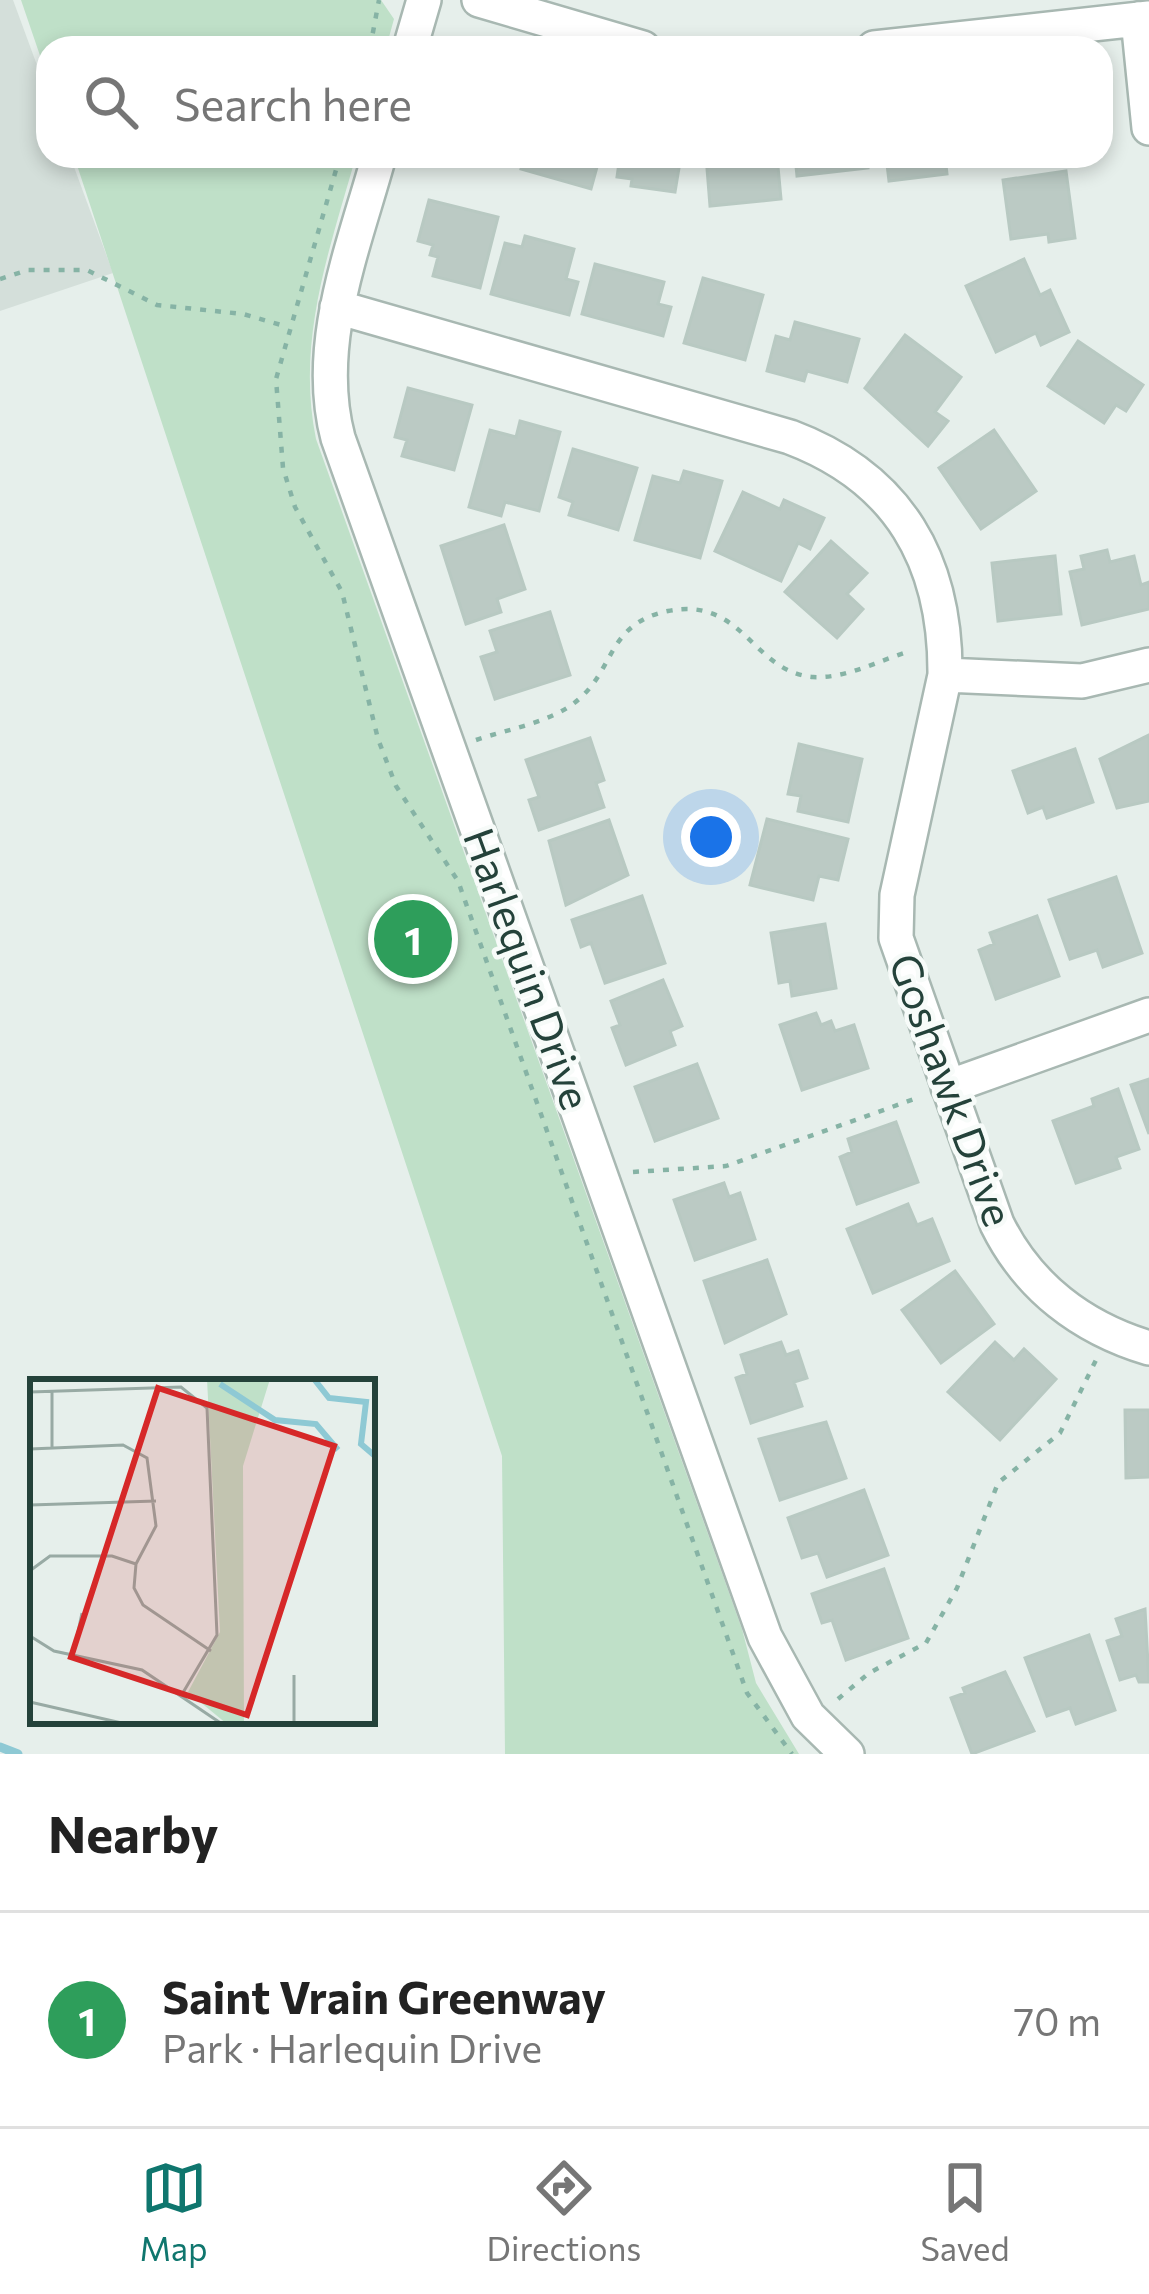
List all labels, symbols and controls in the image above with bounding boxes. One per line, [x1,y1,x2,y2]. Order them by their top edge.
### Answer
search box [36,36,1113,168]
icon: search [78,69,144,135]
text: Search here [174,75,412,130]
your location [681,807,741,867]
street label: Harlequin Drive [454,821,604,1116]
pin: 1 [374,894,452,984]
street label: Goshawk Drive [880,946,1026,1233]
inset map [30,1379,375,1724]
text: Nearby [48,1801,218,1864]
text: Saint Vrain Greenway [162,1968,606,2023]
text: 1 [78,1996,96,2044]
text: 70 m [1014,1996,1101,2044]
text: Park · Harlequin Drive [162,2023,542,2071]
tab: Map [140,2155,208,2268]
tab: Directions [487,2155,641,2268]
tab: Saved [920,2155,1009,2268]

